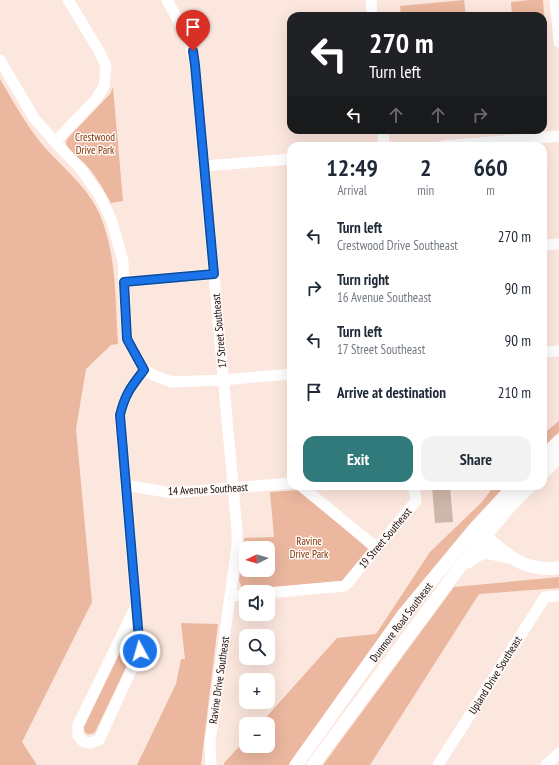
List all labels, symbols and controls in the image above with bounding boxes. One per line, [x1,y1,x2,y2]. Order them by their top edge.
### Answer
pin [176,10,210,51]
icon: arrive [182,16,204,38]
text: 270 m [369,24,433,61]
icon: left [303,28,355,80]
text: Turn left [369,60,421,83]
icon: left [343,104,365,126]
icon: ahead [385,104,407,126]
icon: ahead [427,104,449,126]
icon: right [469,104,491,126]
park label: Crestwood Drive Park [75,130,115,157]
text: 12:49 [326,152,378,183]
text: 2 [420,152,431,183]
text: 660 [473,152,508,183]
text: Arrival [337,182,367,199]
text: min [417,182,434,199]
text: m [486,182,495,199]
text: Turn left [337,218,382,237]
icon: left [303,225,325,247]
text: 270 m [498,227,531,246]
text: Crestwood Drive Southeast [337,237,458,254]
text: Turn right [337,270,389,289]
icon: right [303,277,325,299]
text: 90 m [505,279,531,298]
text: 16 Avenue Southeast [337,289,431,306]
street label: 17 Street Southeast [209,293,229,369]
text: Turn left [337,322,382,341]
icon: left [303,329,325,351]
text: 90 m [505,331,531,350]
text: 17 Street Southeast [337,341,425,358]
icon: arrive [303,381,325,403]
text: Arrive at destination [337,383,446,402]
text: 210 m [498,383,531,402]
button: Exit [303,436,413,482]
button: Share [421,436,531,482]
street label: 14 Avenue Southeast [168,480,248,498]
street label: 19 Street Southeast [355,505,415,571]
park label: Ravine Drive Park [290,534,329,561]
north arrow [239,541,275,577]
map controls [239,541,275,753]
street label: Dunmore Road Southeast [367,579,435,665]
button: sound [239,585,275,621]
button: search [239,629,275,665]
position arrow [119,630,161,672]
street label: Upland Drive Southeast [465,633,525,717]
street label: Ravine Drive Southeast [206,635,232,725]
button: + [239,673,275,709]
button: − [239,717,275,753]

